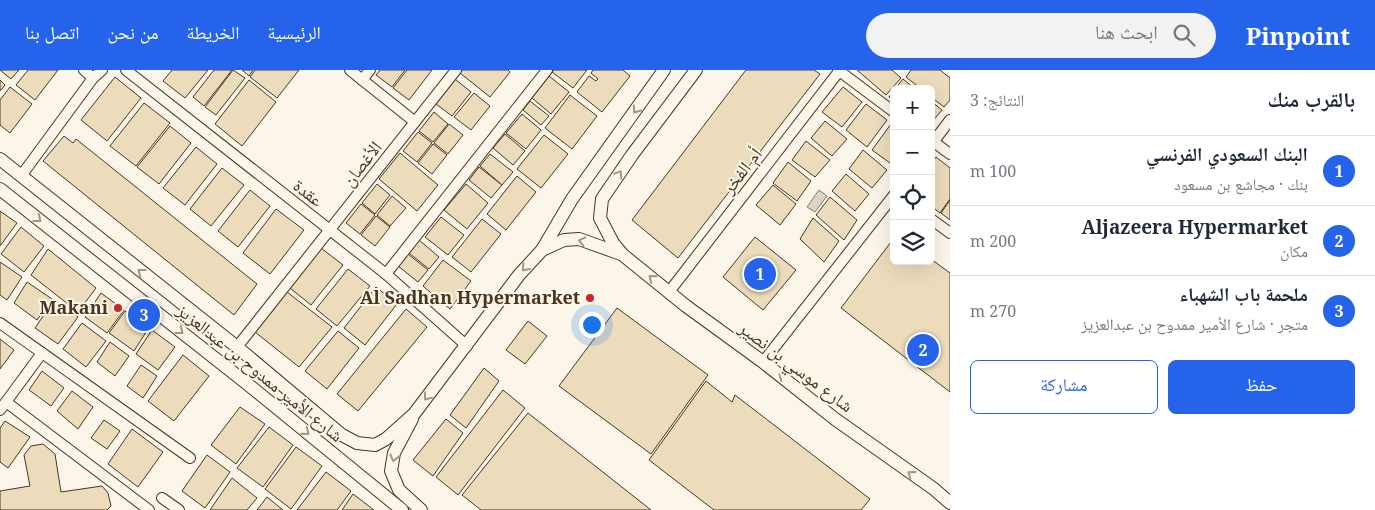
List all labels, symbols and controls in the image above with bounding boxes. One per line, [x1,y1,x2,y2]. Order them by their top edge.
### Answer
search box [866,13,1216,58]
text: ابحث هنا [1095,19,1158,45]
text: Pinpoint [1246,19,1350,52]
text: اتصل بنا [25,20,80,44]
text: من نحن [108,20,158,44]
text: الخريطة [186,20,239,44]
text: الرئيسية [267,20,321,44]
icon: search [1170,21,1198,49]
map controls [890,85,935,265]
button: + [890,85,935,130]
text: بالقرب منك [1268,85,1355,113]
text: النتائج: 3 [970,89,1024,111]
one-way arrow [633,104,642,113]
button: − [890,130,935,175]
street label: الأغصان [336,136,387,191]
text: البنك السعودي الفرنسي [1146,141,1308,167]
street label: أم الفخر [715,142,767,200]
text: 100 m [970,160,1016,182]
text: 1 [1334,160,1344,182]
one-way arrow [613,170,622,180]
street label: عقدة [289,173,329,211]
text: بنك · مجاشع بن مسعود [1174,173,1308,195]
button: locate [890,175,935,220]
one-way arrow [32,214,41,222]
text: Aljazeera Hypermarket [1081,214,1308,240]
button: layers [890,220,935,265]
text: 200 m [970,230,1016,252]
text: 2 [1334,230,1344,252]
one-way arrow [578,236,587,247]
text: مكان [1280,240,1308,262]
pin: 1 [744,255,776,293]
one-way arrow [522,262,531,271]
one-way arrow [138,268,147,277]
one-way arrow [649,276,658,284]
text: ملحمة باب الشهباء [1179,281,1308,307]
place label: Al Sadhan Hypermarket [360,285,580,309]
marker: Al Sadhan Hypermarket [584,292,596,304]
place label: Makani [39,295,109,319]
pin: 3 [128,296,160,334]
street label: شارع الأمير ممدوح بن عبدالعزيز [171,297,349,448]
text: 270 m [970,300,1016,322]
text: 3 [1334,300,1344,322]
marker: Makani [112,302,124,314]
your location [579,312,605,338]
text: متجر · شارع الأمير ممدوح بن عبدالعزيز [1081,313,1308,335]
street label: شارع موسي بن نصير [732,315,859,420]
one-way arrow [174,325,183,334]
pin: 2 [907,331,939,369]
button: مشاركة [970,360,1158,414]
button: حفظ [1168,360,1355,414]
one-way arrow [779,374,788,382]
one-way arrow [425,391,433,400]
one-way arrow [301,427,310,436]
one-way arrow [389,454,400,462]
one-way arrow [908,472,917,480]

